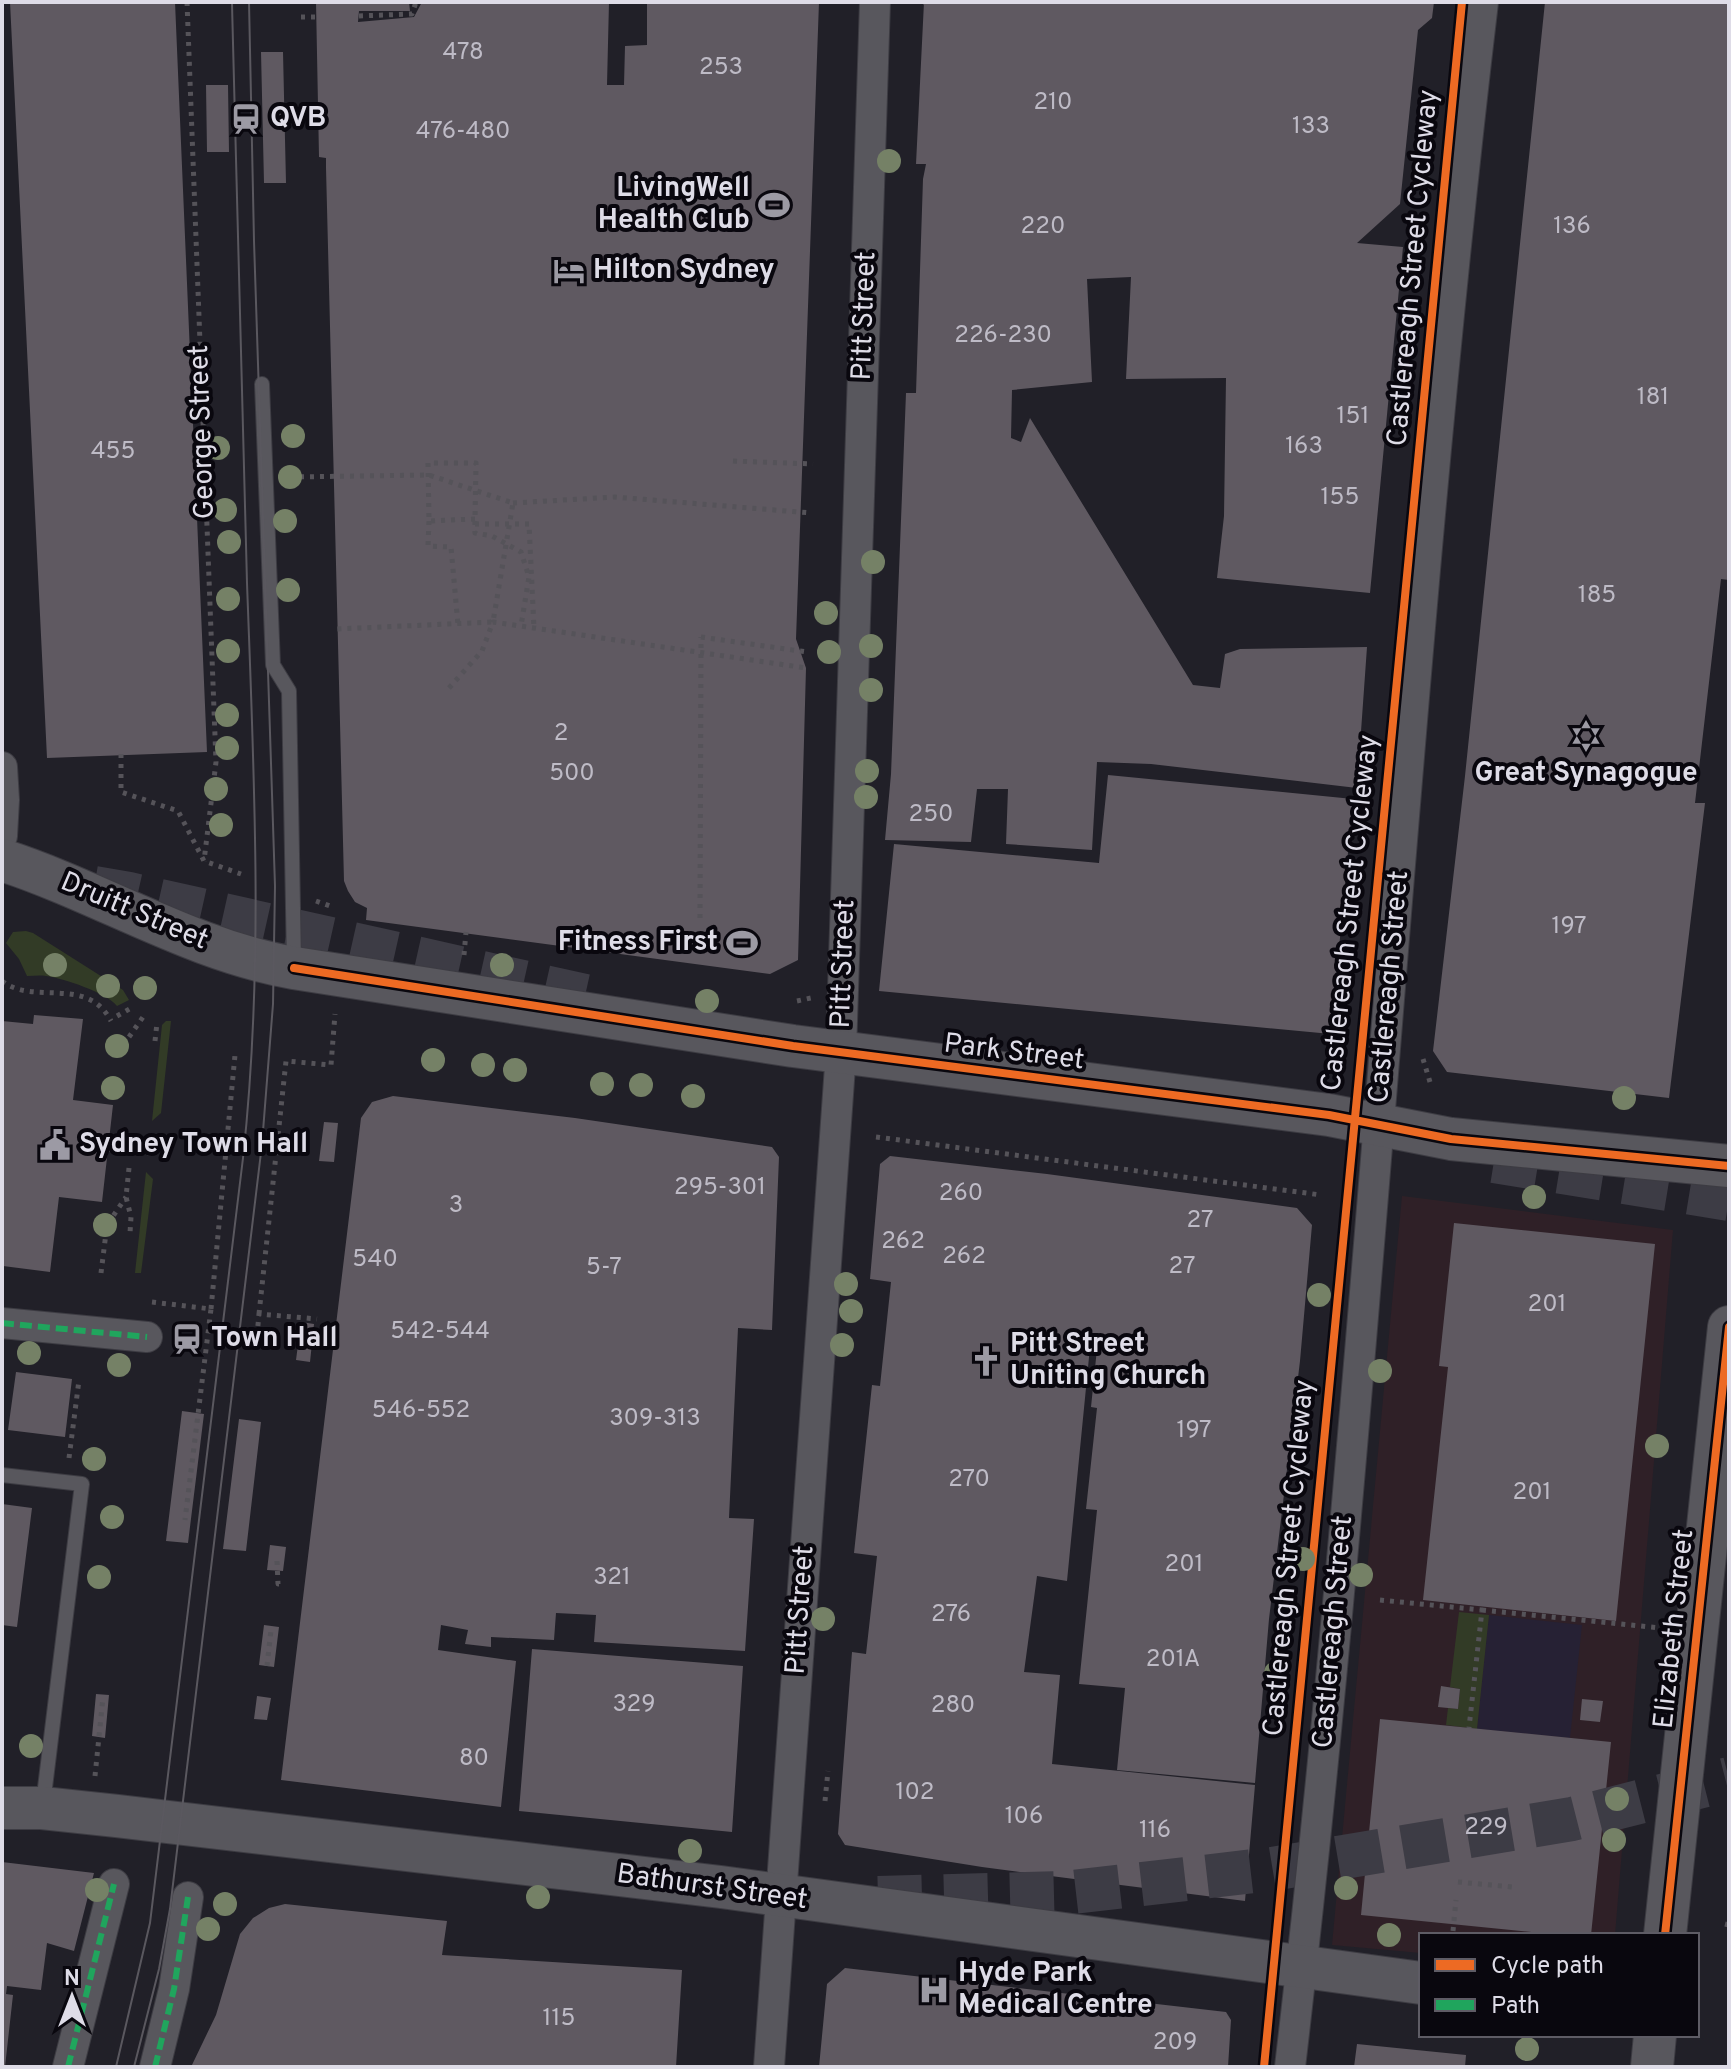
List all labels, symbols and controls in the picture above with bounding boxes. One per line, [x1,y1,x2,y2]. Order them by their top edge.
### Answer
house number: 478 [442,38,484,68]
house number: 253 [699,53,743,83]
house number: 210 [1033,88,1073,118]
street label: Castlereagh Street Cycleway [1380,88,1448,448]
place label: QVB [270,101,326,137]
station icon: QVB [229,102,263,136]
house number: 133 [1292,112,1330,142]
house number: 476-480 [416,117,510,147]
place label: LivingWell Health Club [598,171,750,239]
sports icon: LivingWell Health Club [757,188,791,222]
house number: 220 [1021,212,1065,242]
house number: 136 [1553,212,1591,242]
street label: Pitt Street [845,251,885,381]
place label: Hilton Sydney [593,253,775,289]
hotel icon: Hilton Sydney [552,254,586,288]
house number: 226-230 [954,321,1052,351]
street label: George Street [182,344,224,520]
house number: 181 [1637,383,1669,413]
house number: 151 [1337,402,1369,432]
house number: 163 [1285,432,1323,462]
house number: 455 [91,437,135,467]
house number: 155 [1321,483,1359,513]
house number: 185 [1578,581,1616,611]
house number: 2 [554,719,568,749]
synagogue icon: Great Synagogue [1569,719,1603,753]
street label: Castlereagh Street Cycleway [1314,733,1388,1093]
place label: Great Synagogue [1474,756,1698,792]
house number: 500 [549,759,595,789]
house number: 250 [909,800,953,830]
street label: Druitt Street [55,865,213,959]
street label: Castlereagh Street [1362,869,1418,1105]
street label: Pitt Street [824,899,864,1029]
house number: 197 [1551,912,1587,942]
place label: Fitness First [558,925,718,961]
sports icon: Fitness First [725,926,759,960]
street label: Park Street [942,1027,1086,1079]
place label: Sydney Town Hall [79,1127,308,1163]
public building icon: Sydney Town Hall [38,1128,72,1162]
house number: 295-301 [674,1173,766,1203]
house number: 260 [939,1179,983,1209]
house number: 3 [449,1191,463,1221]
house number: 27 [1187,1206,1213,1236]
house number: 262 [881,1227,925,1257]
house number: 262 [942,1242,986,1272]
house number: 540 [352,1245,398,1275]
house number: 27 [1169,1252,1195,1282]
house number: 5-7 [586,1253,622,1283]
house number: 201 [1527,1290,1567,1320]
house number: 542-544 [390,1317,490,1347]
place label: Town Hall [211,1321,338,1357]
station icon: Town Hall [170,1322,204,1356]
place label: Pitt Street Uniting Church [1010,1327,1206,1395]
church icon: Pitt Street Uniting Church [969,1344,1003,1378]
street label: Castlereagh Street Cycleway [1256,1378,1324,1738]
house number: 546-552 [372,1396,470,1426]
house number: 309-313 [609,1404,701,1434]
house number: 197 [1176,1416,1212,1446]
house number: 270 [948,1465,990,1495]
house number: 201 [1512,1478,1552,1508]
street label: Castlereagh Street [1306,1514,1362,1750]
street label: Elizabeth Street [1647,1527,1703,1731]
street label: Pitt Street [779,1544,823,1676]
house number: 201 [1164,1550,1204,1580]
house number: 321 [593,1563,631,1593]
house number: 276 [931,1600,971,1630]
house number: 201A [1146,1645,1200,1675]
house number: 329 [613,1690,655,1720]
house number: 280 [931,1691,975,1721]
house number: 80 [459,1744,489,1774]
house number: 102 [895,1778,935,1808]
house number: 106 [1005,1802,1043,1832]
house number: 229 [1464,1813,1508,1843]
house number: 116 [1139,1816,1171,1846]
street label: Bathurst Street [614,1857,810,1919]
legend [1419,1933,1699,2037]
text: Cycle path [1491,1952,1604,1982]
place label: Hyde Park Medical Centre [958,1956,1153,2024]
north arrow [32,1957,112,2037]
text: N [64,1966,80,1993]
hospital icon: Hyde Park Medical Centre [917,1973,951,2007]
text: Path [1491,1992,1540,2022]
house number: 115 [543,2004,575,2034]
house number: 209 [1153,2028,1197,2058]

